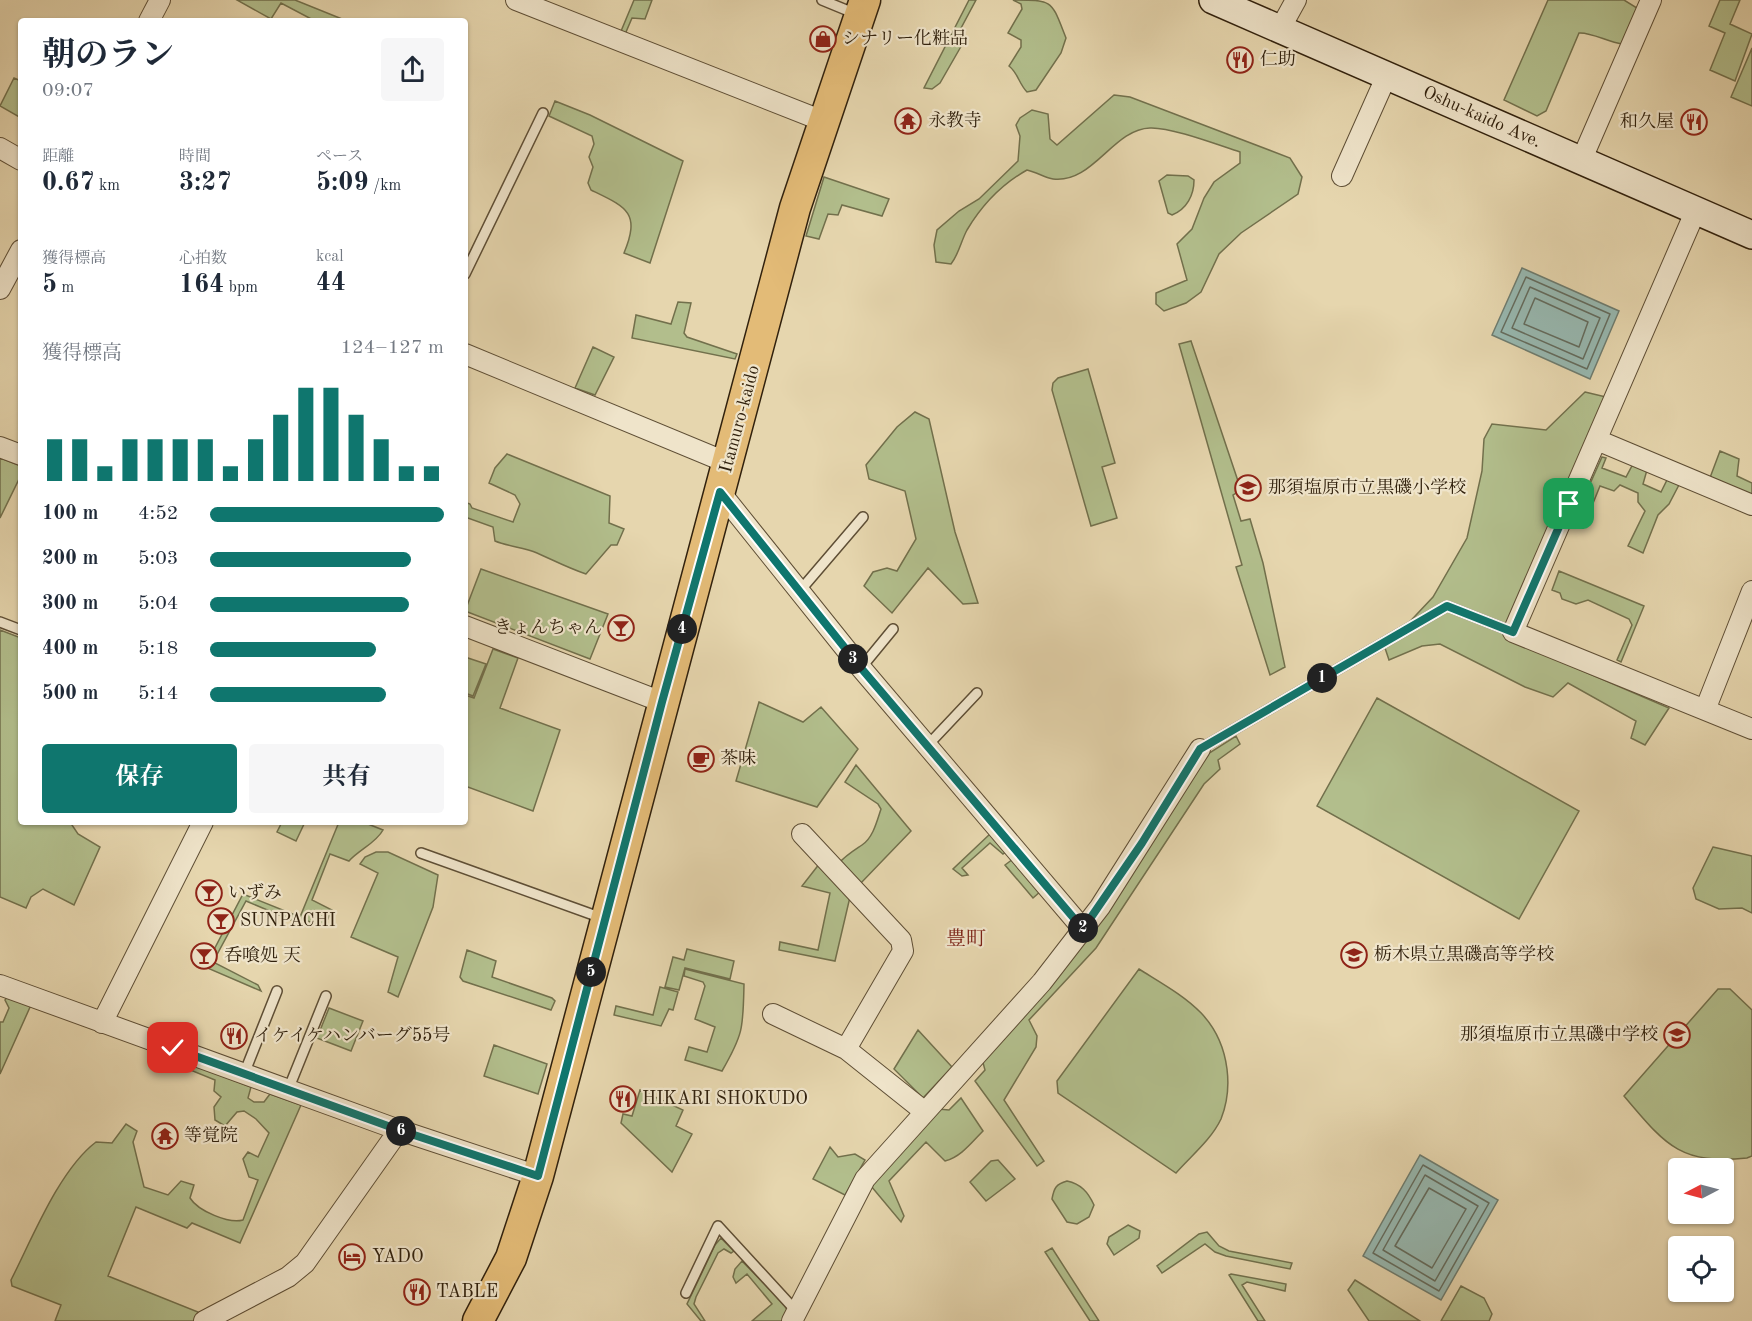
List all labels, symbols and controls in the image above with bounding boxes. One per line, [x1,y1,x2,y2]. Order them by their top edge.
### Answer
shop icon: シナリー化粧品 [808,24,838,54]
place label: シナリー化粧品 [842,28,968,48]
button: share [381,38,444,101]
text: 朝のラン [42,40,174,73]
restaurant icon: 仁助 [1225,45,1255,75]
place label: 仁助 [1260,49,1296,69]
text: 09:07 [42,81,94,101]
street label: Oshu-kaido Ave. [1420,83,1544,151]
temple icon: 永教寺 [893,106,923,136]
restaurant icon: 和久屋 [1679,107,1709,137]
place label: 永教寺 [928,110,982,130]
place label: 和久屋 [1620,111,1674,131]
text: 距離 [42,149,74,165]
text: 時間 [179,149,211,165]
text: ペース [316,149,363,165]
text: 0.67 [42,170,95,196]
text: 3:27 [179,170,232,196]
text: 5:09 [316,170,369,196]
text: km [95,178,120,194]
text: /km [369,178,401,194]
text: kcal [316,249,344,265]
text: 獲得標高 [42,251,106,267]
text: 心拍数 [179,251,227,267]
text: 44 [316,270,346,296]
text: 5 [42,272,57,298]
text: 164 [179,272,224,298]
text: m [57,280,74,296]
text: bpm [224,280,258,296]
text: 124–127 m [341,338,444,358]
text: 獲得標高 [42,344,122,364]
street label: Itamuro-kaido [717,363,763,475]
school or university icon: 那須塩原市立黒磯小学校 [1233,473,1263,503]
place label: 那須塩原市立黒磯小学校 [1268,477,1466,497]
pin [1543,478,1594,529]
icon: arrive [1552,487,1585,520]
text: 100 m [42,504,98,524]
text: 4:52 [138,504,178,524]
text: 200 m [42,549,98,569]
text: 5:03 [138,549,178,569]
text: 300 m [42,594,98,614]
text: 5:04 [138,594,178,614]
bar icon: きょんちゃん [606,613,636,643]
pin: 4 [667,614,697,644]
place label: きょんちゃん [494,618,602,637]
text: 4 [677,621,687,637]
text: 400 m [42,639,98,659]
text: 5:18 [138,639,178,659]
pin: 3 [838,644,868,674]
text: 3 [848,651,858,667]
pin: 1 [1307,663,1337,693]
text: 1 [1317,670,1327,686]
text: 500 m [42,684,98,704]
text: 5:14 [138,684,178,704]
button: 保存 [42,744,237,813]
button: 共有 [249,744,444,813]
cafe icon: 茶味 [686,744,716,774]
place label: 茶味 [720,748,756,768]
bar icon: いずみ [194,878,224,908]
place label: いずみ [228,882,282,902]
bar icon: SUNPACHI [206,906,236,936]
place label: SUNPACHI [240,912,336,930]
pin: 2 [1068,913,1098,943]
text: 2 [1078,920,1088,936]
district label: 豊町 [946,928,986,950]
school or university icon: 栃木県立黒磯高等学校 [1339,940,1369,970]
bar icon: 呑喰処 天 [189,941,219,971]
place label: 栃木県立黒磯高等学校 [1374,944,1554,964]
place label: 呑喰処 天 [224,945,301,965]
pin: 5 [576,957,606,987]
text: 5 [586,964,596,980]
school or university icon: 那須塩原市立黒磯中学校 [1662,1020,1692,1050]
restaurant icon: イケイケハンバーグ55号 [219,1021,249,1051]
pin [147,1022,198,1073]
place label: 那須塩原市立黒磯中学校 [1460,1024,1658,1044]
place label: イケイケハンバーグ55号 [254,1026,451,1045]
icon: check [156,1031,189,1064]
restaurant icon: HIKARI SHOKUDO [608,1084,638,1114]
place label: HIKARI SHOKUDO [642,1090,808,1108]
pin: 6 [386,1116,416,1146]
temple icon: 等覚院 [150,1121,180,1151]
text: 6 [396,1123,406,1139]
place label: 等覚院 [184,1125,238,1145]
north arrow [1668,1158,1734,1224]
map controls [1668,1158,1734,1302]
button: locate [1668,1236,1734,1302]
hotel icon: YADO [337,1242,367,1272]
place label: YADO [372,1248,423,1266]
restaurant icon: TABLE [402,1277,432,1307]
place label: TABLE [436,1283,498,1301]

